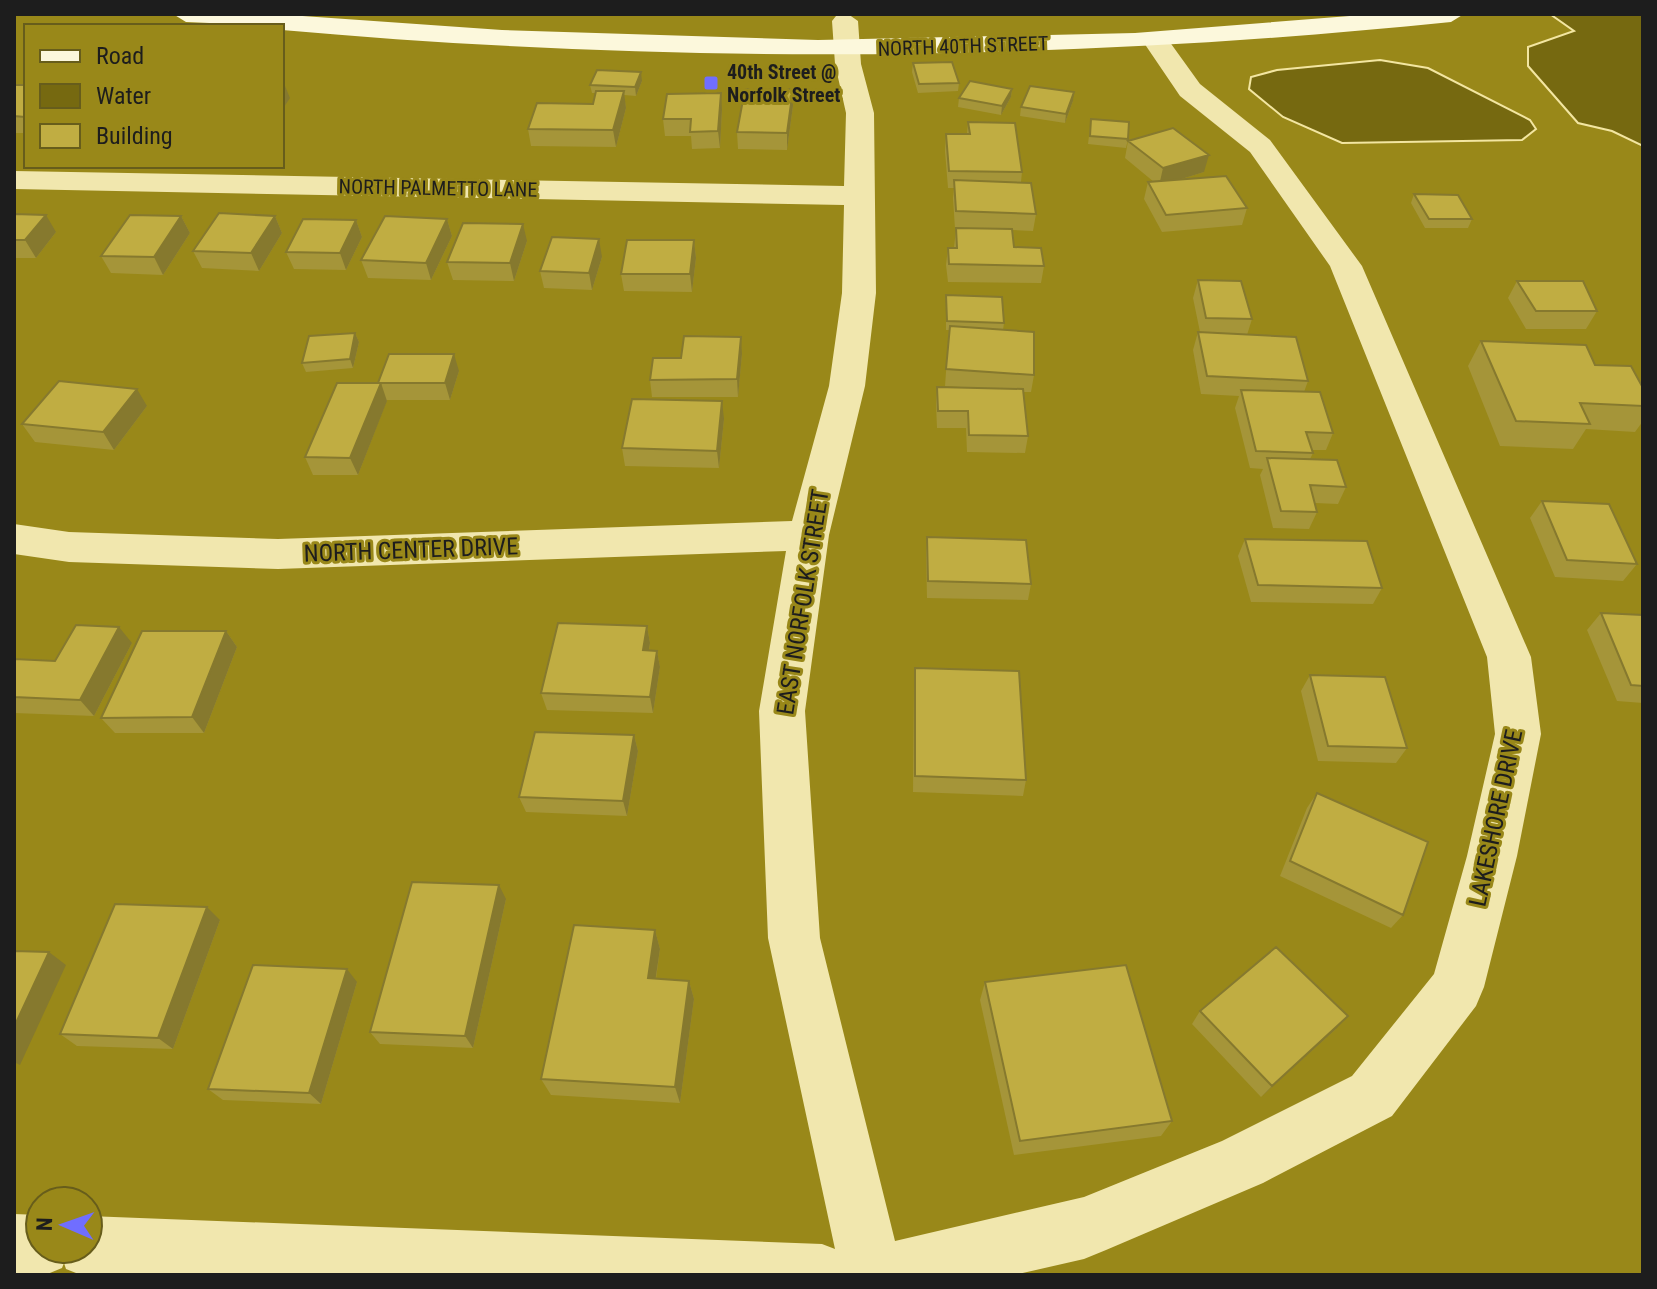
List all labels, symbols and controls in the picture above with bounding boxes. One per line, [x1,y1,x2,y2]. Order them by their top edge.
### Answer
legend [24,24,284,168]
street label: NORTH 40TH STREET [877,31,1049,61]
text: Road [96,42,144,70]
place label: 40th Street @ Norfolk Street [727,60,840,107]
marker: 40th Street @ Norfolk Street [702,74,720,92]
text: Water [96,82,151,110]
text: Building [96,122,173,150]
street label: NORTH PALMETTO LANE [339,174,538,202]
street label: EAST NORFOLK STREET [771,487,835,717]
street label: NORTH CENTER DRIVE [303,532,519,568]
street label: LAKESHORE DRIVE [1464,727,1528,909]
north arrow [24,1185,104,1265]
text: N [32,1217,57,1231]

